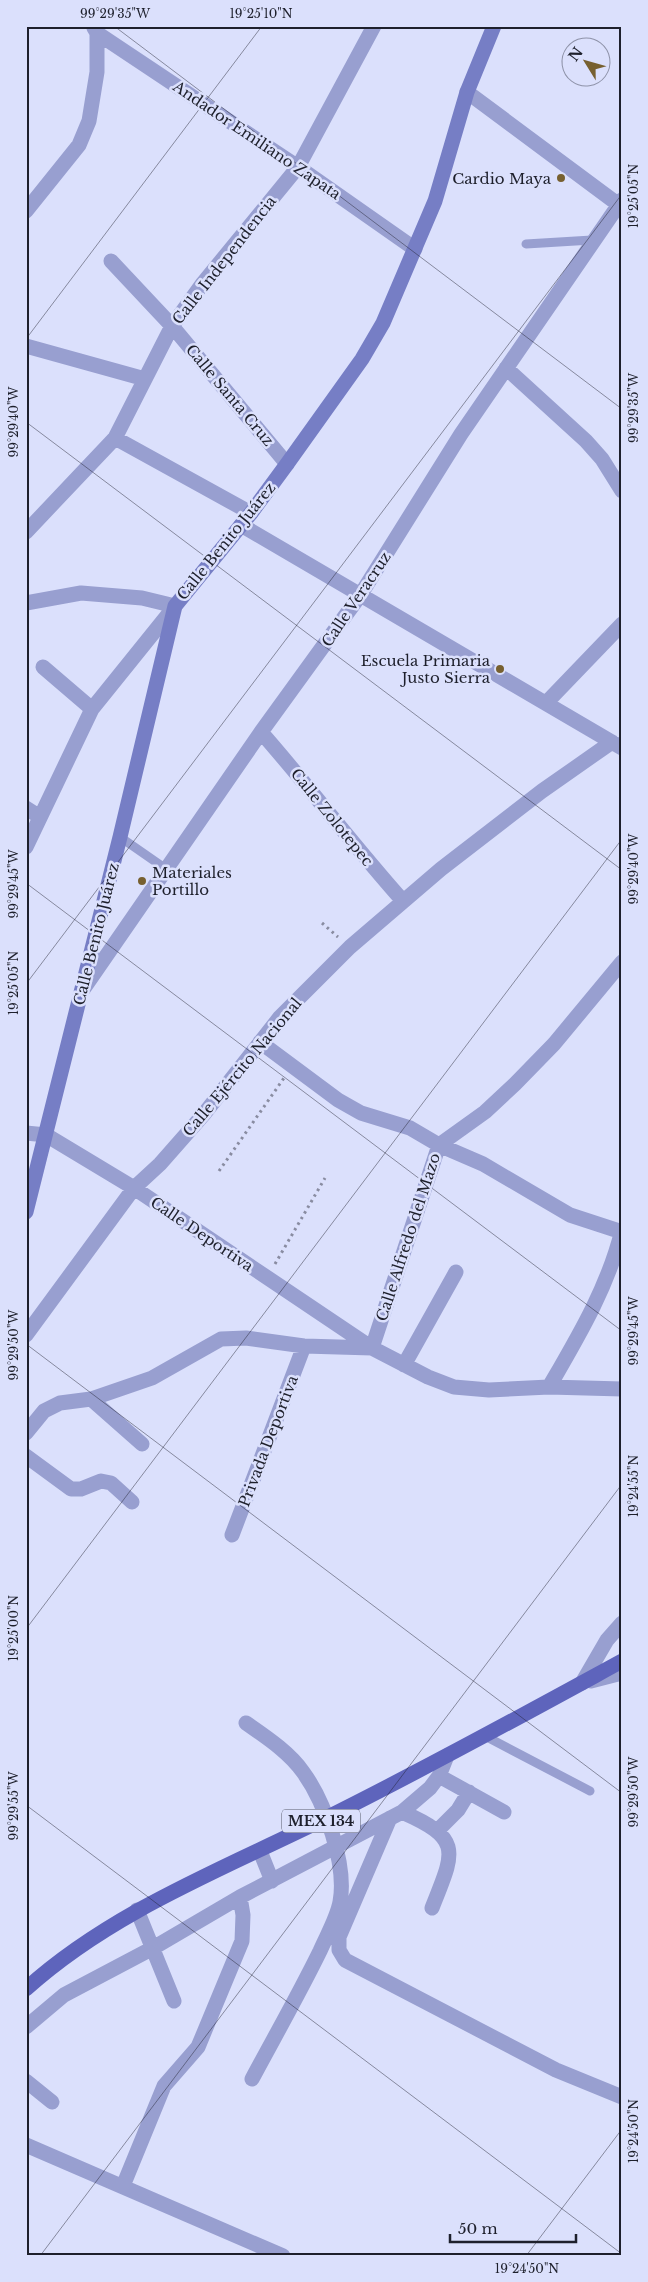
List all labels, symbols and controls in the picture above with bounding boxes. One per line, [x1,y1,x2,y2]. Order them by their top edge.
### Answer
text: 99°29'35"W [80,6,151,21]
text: 19°25'10"N [229,6,293,21]
north arrow [560,38,610,88]
text: N [564,44,587,65]
street label: Andador Emiliano Zapata [169,76,345,204]
text: 19°25'05"N [626,164,641,228]
place label: Cardio Maya [452,169,552,188]
marker: Cardio Maya [555,172,567,184]
street label: Calle Independencia [168,191,281,328]
street label: Calle Santa Cruz [182,340,278,450]
text: 99°29'35"W [626,372,641,443]
text: 99°29'40"W [6,386,21,457]
street label: Calle Benito Juárez [173,478,279,604]
street label: Calle Veracruz [317,548,395,650]
place label: Escuela Primaria Justo Sierra [361,651,491,687]
marker: Escuela Primaria Justo Sierra [494,663,506,675]
street label: Calle Zolotepec [287,764,377,870]
text: 99°29'40"W [626,833,641,904]
text: 99°29'45"W [6,849,21,919]
street label: Calle Benito Juárez [69,861,123,1007]
place label: Materiales Portillo [152,863,232,899]
marker: Materiales Portillo [136,875,148,887]
text: 19°25'05"N [6,951,21,1015]
street label: Calle Ejército Nacional [179,994,306,1140]
street label: Calle Alfredo del Mazo [372,1150,444,1323]
street label: Calle Deportiva [147,1193,258,1276]
text: 99°29'45"W [626,1296,641,1366]
text: 99°29'50"W [6,1309,21,1380]
street label: Privada Deportiva [234,1372,302,1509]
text: 19°24'55"N [626,1455,641,1517]
text: 19°25'00"N [6,1595,21,1661]
text: 99°29'50"W [626,1756,641,1827]
text: 99°29'55"W [6,1771,21,1841]
road number: MEX 134 [282,1810,360,1832]
text: 19°24'50"N [626,2099,641,2163]
scale bar [450,2212,577,2244]
text: 50 m [458,2219,498,2238]
text: 19°24'50"N [495,2261,559,2276]

